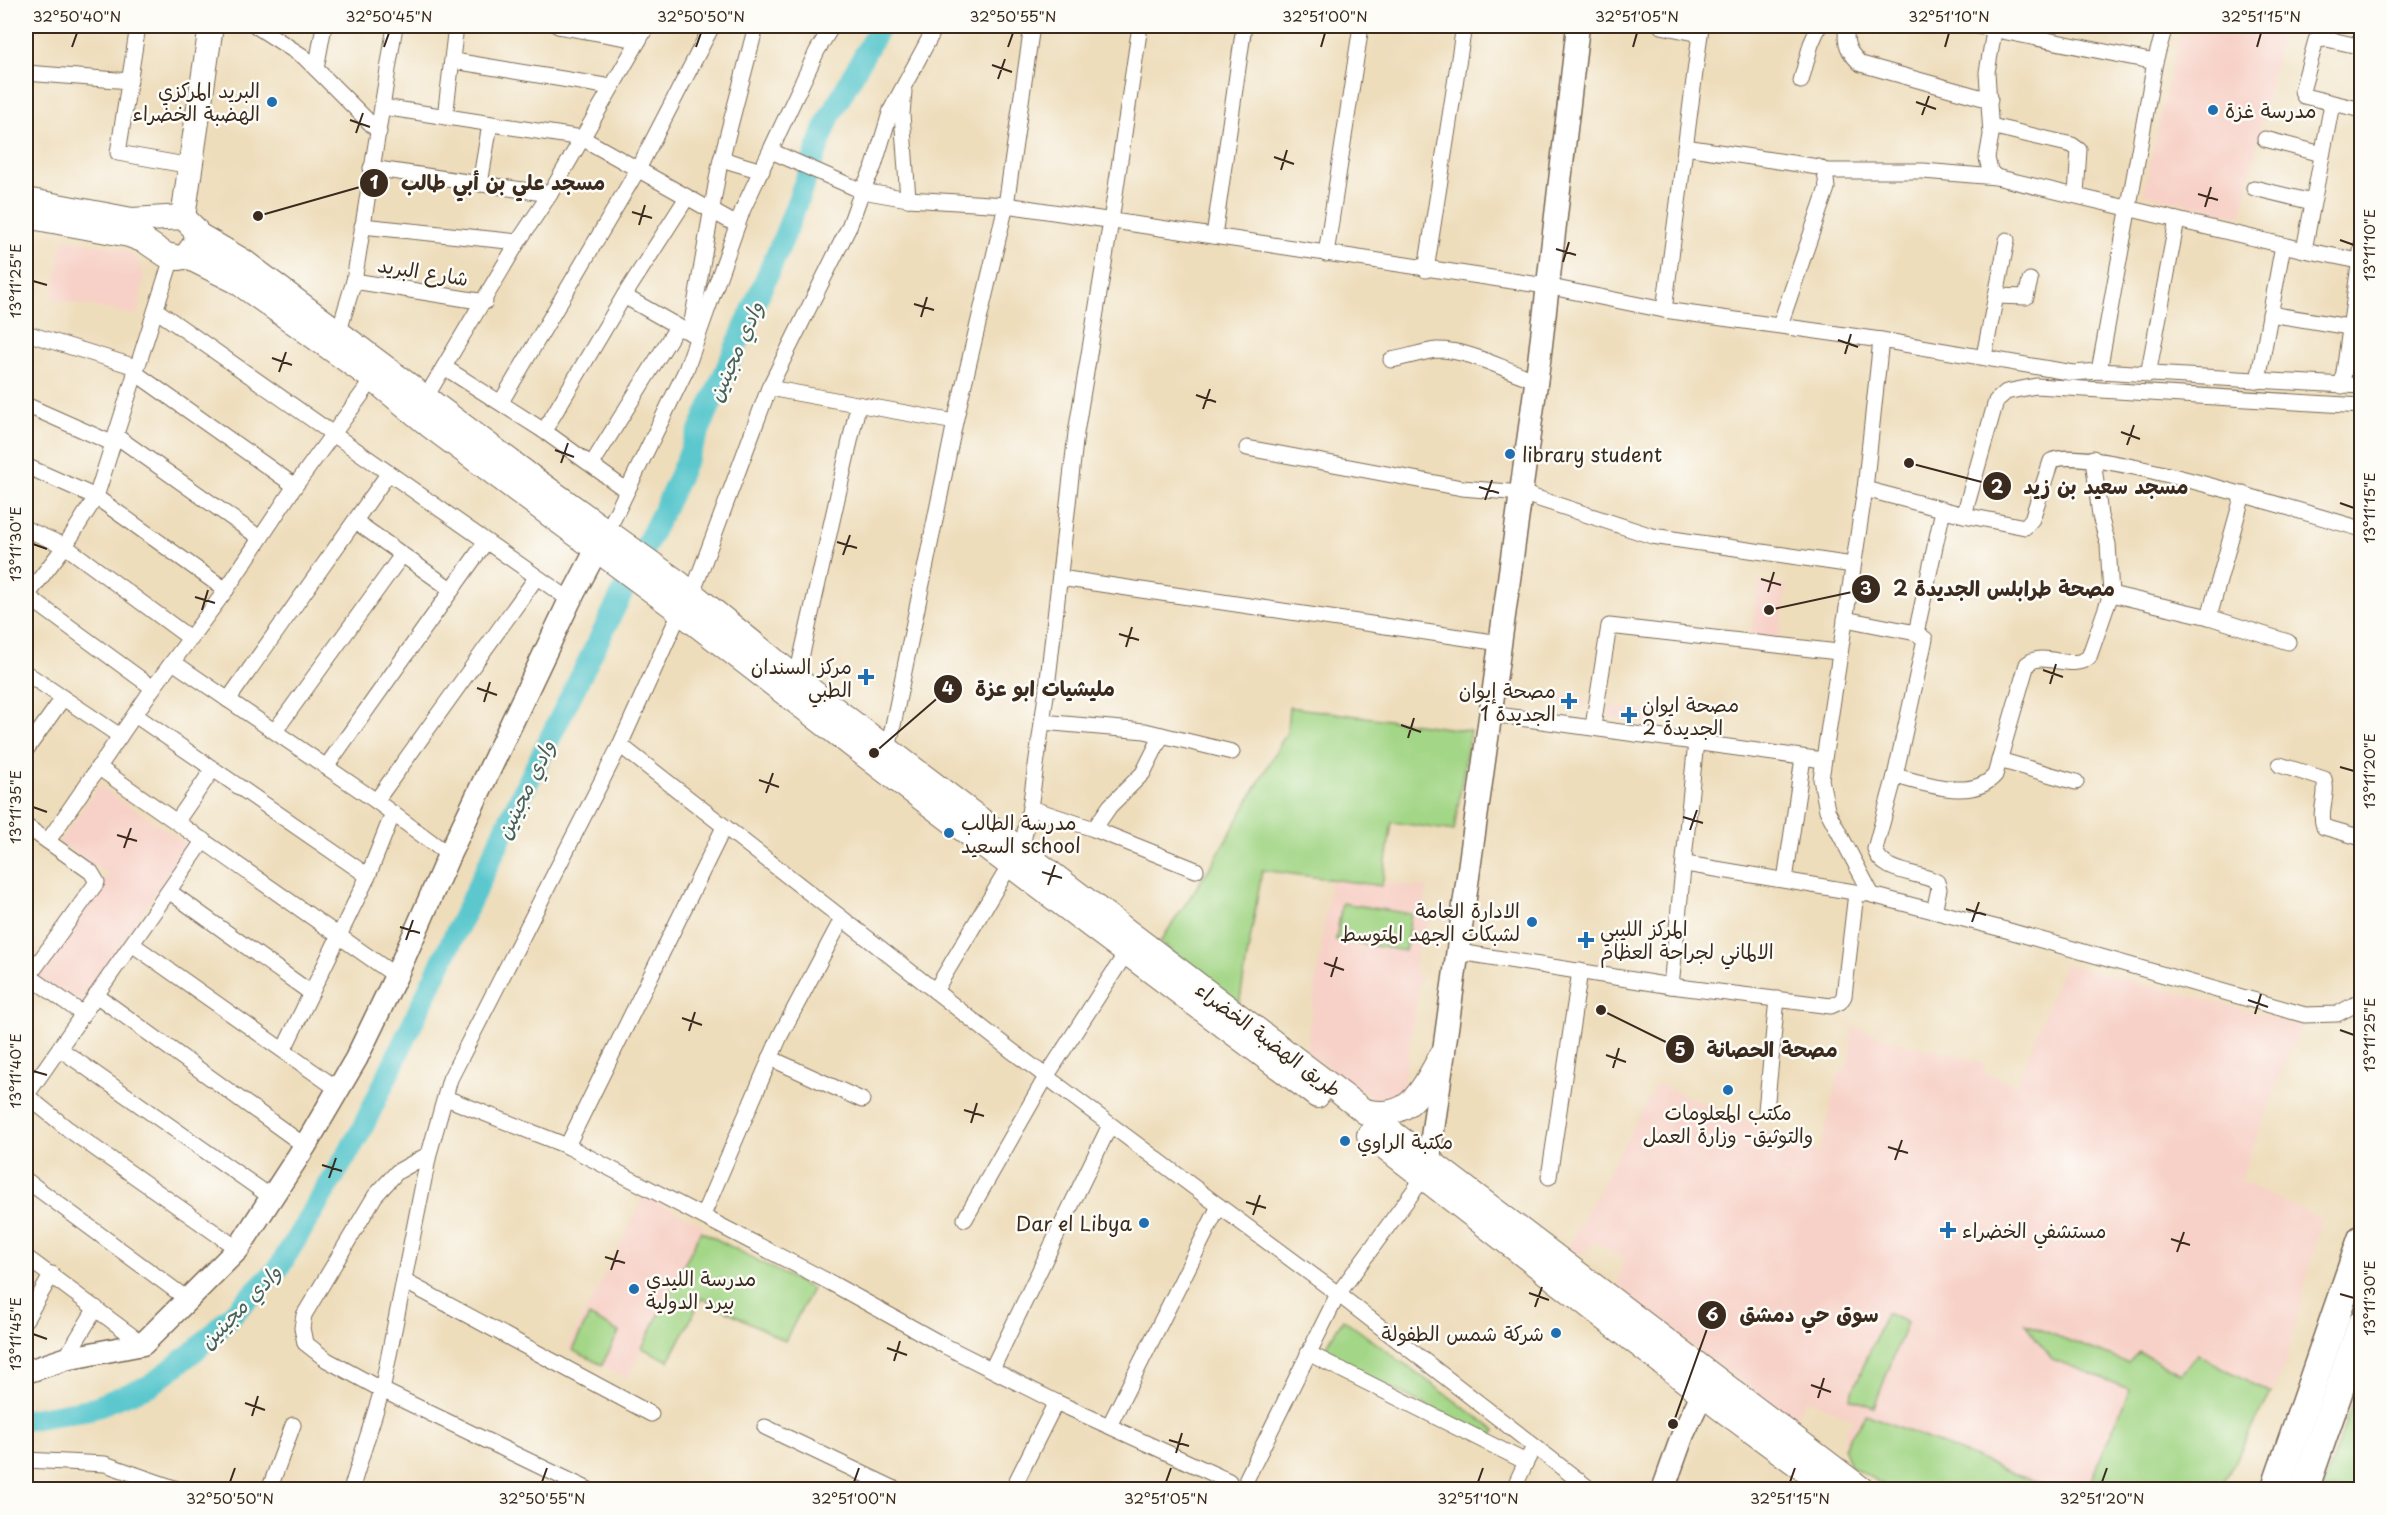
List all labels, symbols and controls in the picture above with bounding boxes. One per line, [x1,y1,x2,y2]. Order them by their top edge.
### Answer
text: 32°50'40"N [33,4,121,27]
text: 32°50'45"N [346,4,432,27]
text: 32°50'50"N [657,4,745,27]
text: 32°50'55"N [970,4,1056,27]
text: 32°51'00"N [1282,4,1368,27]
text: 32°51'05"N [1595,4,1679,27]
text: 32°51'10"N [1908,4,1990,27]
text: 32°51'15"N [2221,4,2301,27]
place label: البريد المركزي الهضبة الخضراء [133,75,260,128]
marker: البريد المركزي الهضبة الخضراء [265,95,279,109]
place label: مدرسة غزة [2225,95,2316,125]
marker: مدرسة غزة [2206,103,2220,117]
callout: مسجد علي بن أبي طالب [359,164,617,203]
text: مسجد علي بن أبي طالب [401,165,605,202]
text: 1 [370,168,379,195]
text: 13°11'10"E [2357,209,2380,281]
text: 13°11'25"E [3,244,26,318]
street label: شارع البريد [375,249,471,293]
water label: وادي مجينين [698,295,771,407]
place label: library student [1522,439,1662,469]
marker: library student [1503,447,1517,461]
callout: مسجد سعيد بن زيد [1982,467,2201,506]
text: مسجد سعيد بن زيد [2024,469,2188,501]
text: 2 [1991,472,2004,499]
text: 13°11'15"E [2357,472,2380,544]
text: 13°11'30"E [3,506,26,582]
callout: مصحة طرابلس الجديدة 2 [1851,570,2127,609]
text: مصحة طرابلس الجديدة 2 [1893,571,2115,603]
text: 3 [1860,574,1872,601]
place label: مركز السندان الطبي [751,651,852,708]
marker: مركز السندان الطبي [857,668,875,686]
callout: مليشيات ابو عزة [933,669,1127,708]
text: مليشيات ابو عزة [975,671,1115,703]
text: 4 [942,674,954,701]
place label: مصحة إيوان الجديدة 1 [1459,675,1556,728]
place label: مصحة ايوان الجديدة 2 [1642,689,1739,742]
marker: مصحة إيوان الجديدة 1 [1560,692,1578,710]
marker: مصحة ايوان الجديدة 2 [1620,706,1638,724]
text: 13°11'20"E [2357,733,2380,809]
water label: وادي مجينين [486,734,563,844]
text: 13°11'35"E [3,770,26,844]
place label: مدرسة الطالب السعيد school [961,807,1081,860]
marker: مدرسة الطالب السعيد school [942,826,956,840]
place label: الادارة العامة لشبكات الجهد المتوسط [1340,895,1520,948]
place label: المركز الليبي الالماني لجراحة العظام [1600,913,1774,970]
marker: الادارة العامة لشبكات الجهد المتوسط [1525,915,1539,929]
marker: المركز الليبي الالماني لجراحة العظام [1577,931,1595,949]
street label: طريق الهضبة الخضراء [1190,974,1348,1104]
text: 13°11'25"E [2357,998,2380,1072]
callout: مصحة الحصانة [1665,1030,1850,1069]
text: مصحة الحصانة [1706,1032,1838,1064]
text: 13°11'40"E [3,1033,26,1109]
text: 5 [1674,1035,1686,1062]
marker: مكتب المعلومات والتوثيق- وزارة العمل [1721,1083,1735,1097]
place label: مكتب المعلومات والتوثيق- وزارة العمل [1643,1097,1813,1150]
place label: مكتبة الراوي [1357,1126,1453,1157]
marker: مكتبة الراوي [1338,1134,1352,1148]
place label: Dar el Libya [1016,1208,1133,1238]
place label: مستشفي الخضراء [1962,1215,2106,1249]
marker: Dar el Libya [1137,1216,1151,1230]
marker: مستشفي الخضراء [1939,1221,1957,1239]
water label: وادي مجينين [190,1256,288,1356]
text: 13°11'30"E [2357,1260,2380,1336]
place label: مدرسة الليدي بيرد الدولية [646,1263,756,1316]
marker: مدرسة الليدي بيرد الدولية [627,1282,641,1296]
callout: سوق حي دمشق [1697,1295,1890,1334]
text: 13°11'45"E [3,1297,26,1371]
text: سوق حي دمشق [1739,1297,1879,1334]
text: 6 [1706,1300,1719,1327]
place label: شركة شمس الطفولة [1382,1318,1544,1348]
marker: شركة شمس الطفولة [1549,1326,1563,1340]
text: 32°50'50"N [186,1486,274,1509]
text: 32°50'55"N [499,1486,585,1509]
text: 32°51'00"N [811,1486,897,1509]
text: 32°51'05"N [1124,1486,1208,1509]
text: 32°51'10"N [1437,1486,1519,1509]
text: 32°51'15"N [1750,1486,1830,1509]
text: 32°51'20"N [2059,1486,2145,1509]

